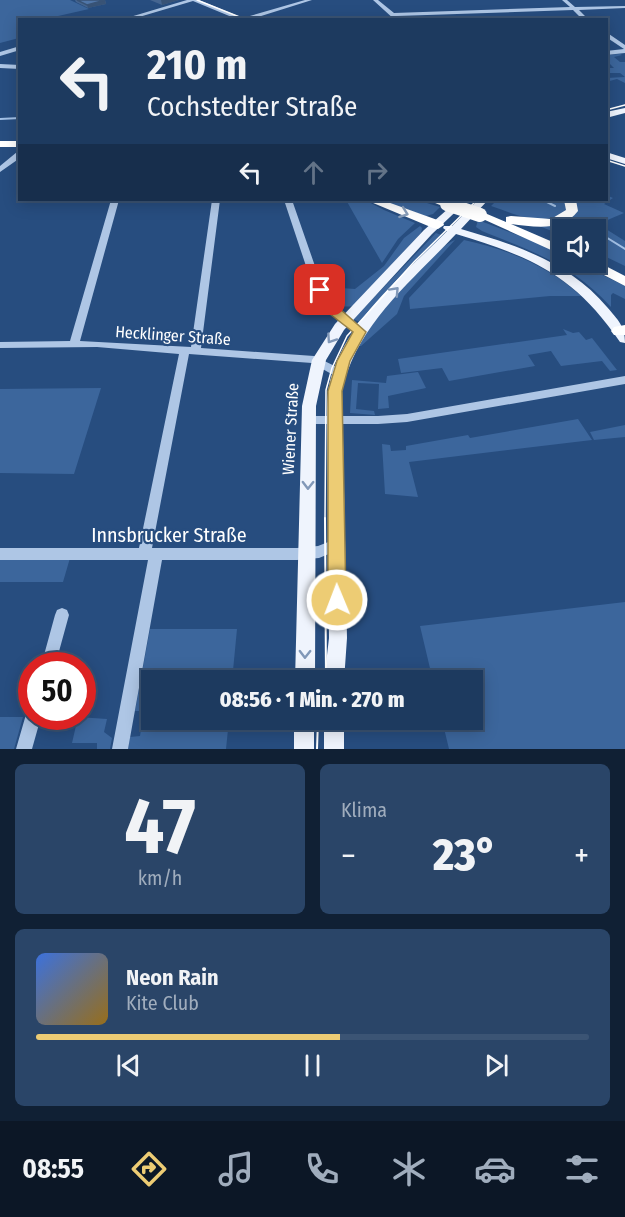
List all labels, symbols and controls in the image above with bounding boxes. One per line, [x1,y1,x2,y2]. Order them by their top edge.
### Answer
text: 210 m [147,40,247,90]
icon: left [48,42,126,120]
text: Cochstedter Straße [147,91,357,123]
icon: left [234,156,267,189]
icon: ahead [297,156,330,189]
icon: right [360,156,393,189]
one-way arrow [398,206,409,219]
map controls [552,219,606,273]
button: sound [552,219,606,273]
pin [294,264,345,315]
icon: arrive [303,273,336,306]
one-way arrow [388,287,399,298]
street label: Hecklinger Straße [115,322,231,349]
one-way arrow [327,332,338,343]
street label: Wiener Straße [279,382,302,476]
one-way arrow [302,481,314,490]
street label: Innsbrucker Straße [91,523,247,547]
position arrow [305,568,369,632]
one-way arrow [299,650,312,659]
speed limit sign: 50 [18,652,96,730]
text: 08:56 · 1 Min. · 270 m [220,686,404,713]
text: 47 [124,780,196,874]
text: Klima [341,798,387,822]
text: 23° [433,828,497,882]
text: − [341,836,356,876]
text: + [574,836,589,876]
text: km/h [138,866,182,890]
text: Neon Rain [126,964,219,991]
text: Kite Club [126,991,199,1015]
icon: previous [112,1049,145,1082]
icon: pause [296,1049,329,1082]
icon: next [480,1049,513,1082]
icon: directions [128,1148,170,1190]
icon: music [215,1148,257,1190]
icon: phone [301,1148,343,1190]
icon: climate [388,1148,430,1190]
icon: car [474,1148,516,1190]
icon: filters [561,1148,603,1190]
text: 08:55 [22,1153,84,1185]

